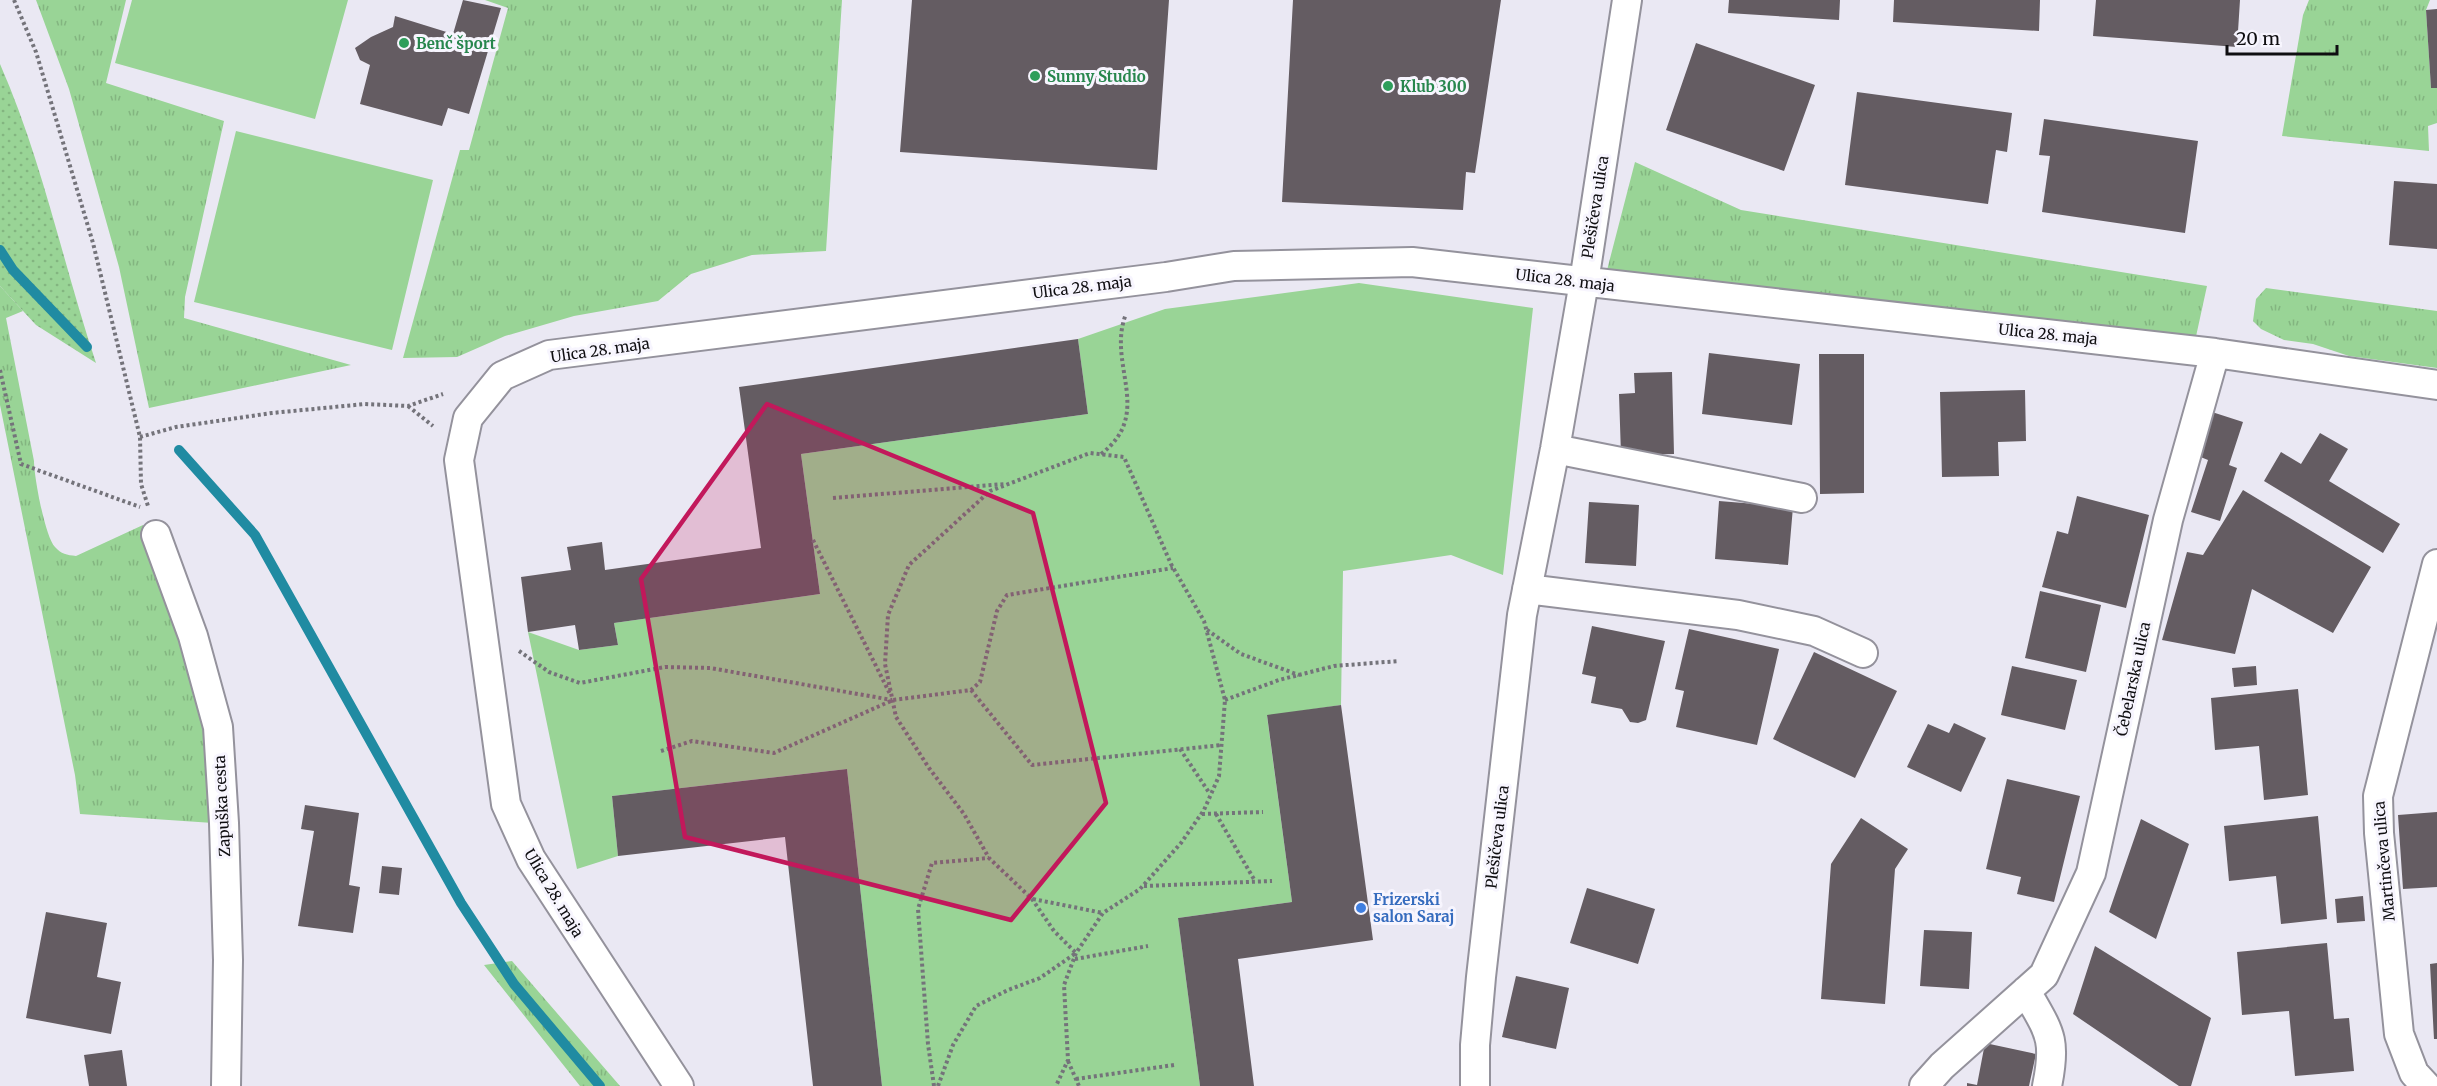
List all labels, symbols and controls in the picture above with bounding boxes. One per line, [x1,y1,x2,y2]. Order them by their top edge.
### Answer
scale bar [2227,18,2336,56]
text: 20 m [2236,27,2280,50]
place label: Benč šport [416,34,496,53]
marker: Benč šport [397,36,411,50]
place label: Sunny Studio [1047,67,1146,86]
marker: Sunny Studio [1028,69,1042,83]
place label: Klub 300 [1400,77,1467,96]
marker: Klub 300 [1381,79,1395,93]
street label: Plešičeva ulica [1577,154,1613,260]
street label: Ulica 28. maja [1514,264,1616,296]
street label: Ulica 28. maja [1031,271,1133,303]
street label: Ulica 28. maja [1997,319,2099,349]
street label: Ulica 28. maja [549,334,651,366]
street label: Čebelarska ulica [2111,620,2154,738]
street label: Zapuška cesta [210,755,234,857]
street label: Plešičeva ulica [1481,784,1513,890]
street label: Martinčeva ulica [2369,800,2399,922]
street label: Ulica 28. maja [520,845,588,941]
place label: Frizerski salon Saraj [1373,890,1454,926]
marker: Frizerski salon Saraj [1354,901,1368,915]

